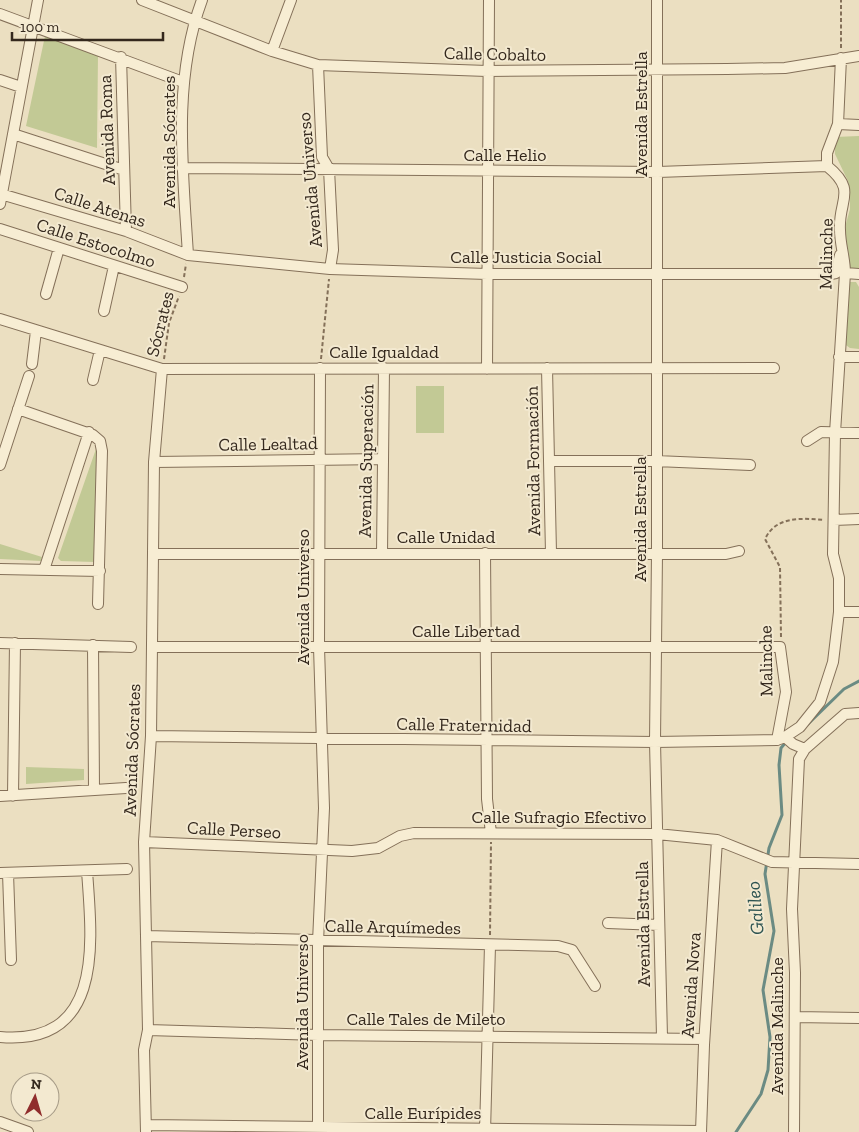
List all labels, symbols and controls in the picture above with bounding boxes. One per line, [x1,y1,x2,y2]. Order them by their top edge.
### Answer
scale bar [12,10,164,42]
text: 100 m [20,18,59,36]
street label: Calle Cobalto [444,42,546,66]
street label: Avenida Estrella [630,51,652,177]
street label: Avenida Roma [94,74,120,186]
street label: Avenida Sócrates [158,76,180,208]
street label: Avenida Universo [293,111,327,249]
street label: Calle Helio [463,144,547,166]
street label: Calle Atenas [51,182,149,232]
street label: Calle Estocolmo [34,213,158,273]
street label: Malinche [814,218,838,290]
street label: Calle Justicia Social [450,246,602,268]
street label: Sócrates [141,289,179,359]
street label: Calle Igualdad [329,341,439,363]
street label: Avenida Superación [354,383,378,538]
street label: Avenida Formación [521,385,545,536]
street label: Calle Lealtad [218,432,318,456]
street label: Avenida Estrella [629,456,651,582]
street label: Calle Unidad [397,526,495,548]
street label: Avenida Universo [292,529,314,665]
street label: Calle Libertad [412,620,520,642]
street label: Malinche [754,625,778,697]
street label: Avenida Sócrates [119,683,145,817]
street label: Calle Fraternidad [396,713,532,737]
street label: Calle Sufragio Efectivo [472,806,646,828]
street label: Calle Perseo [186,817,282,843]
street label: Avenida Estrella [631,861,655,987]
water label: Galileo [741,880,769,936]
street label: Calle Arquímedes [325,915,461,939]
street label: Avenida Nova [676,931,706,1039]
street label: Avenida Universo [291,934,313,1070]
street label: Avenida Malinche [766,957,788,1095]
street label: Calle Tales de Mileto [346,1008,506,1030]
north arrow [10,1072,60,1122]
text: N [30,1076,42,1094]
street label: Calle Eurípides [365,1102,482,1124]

